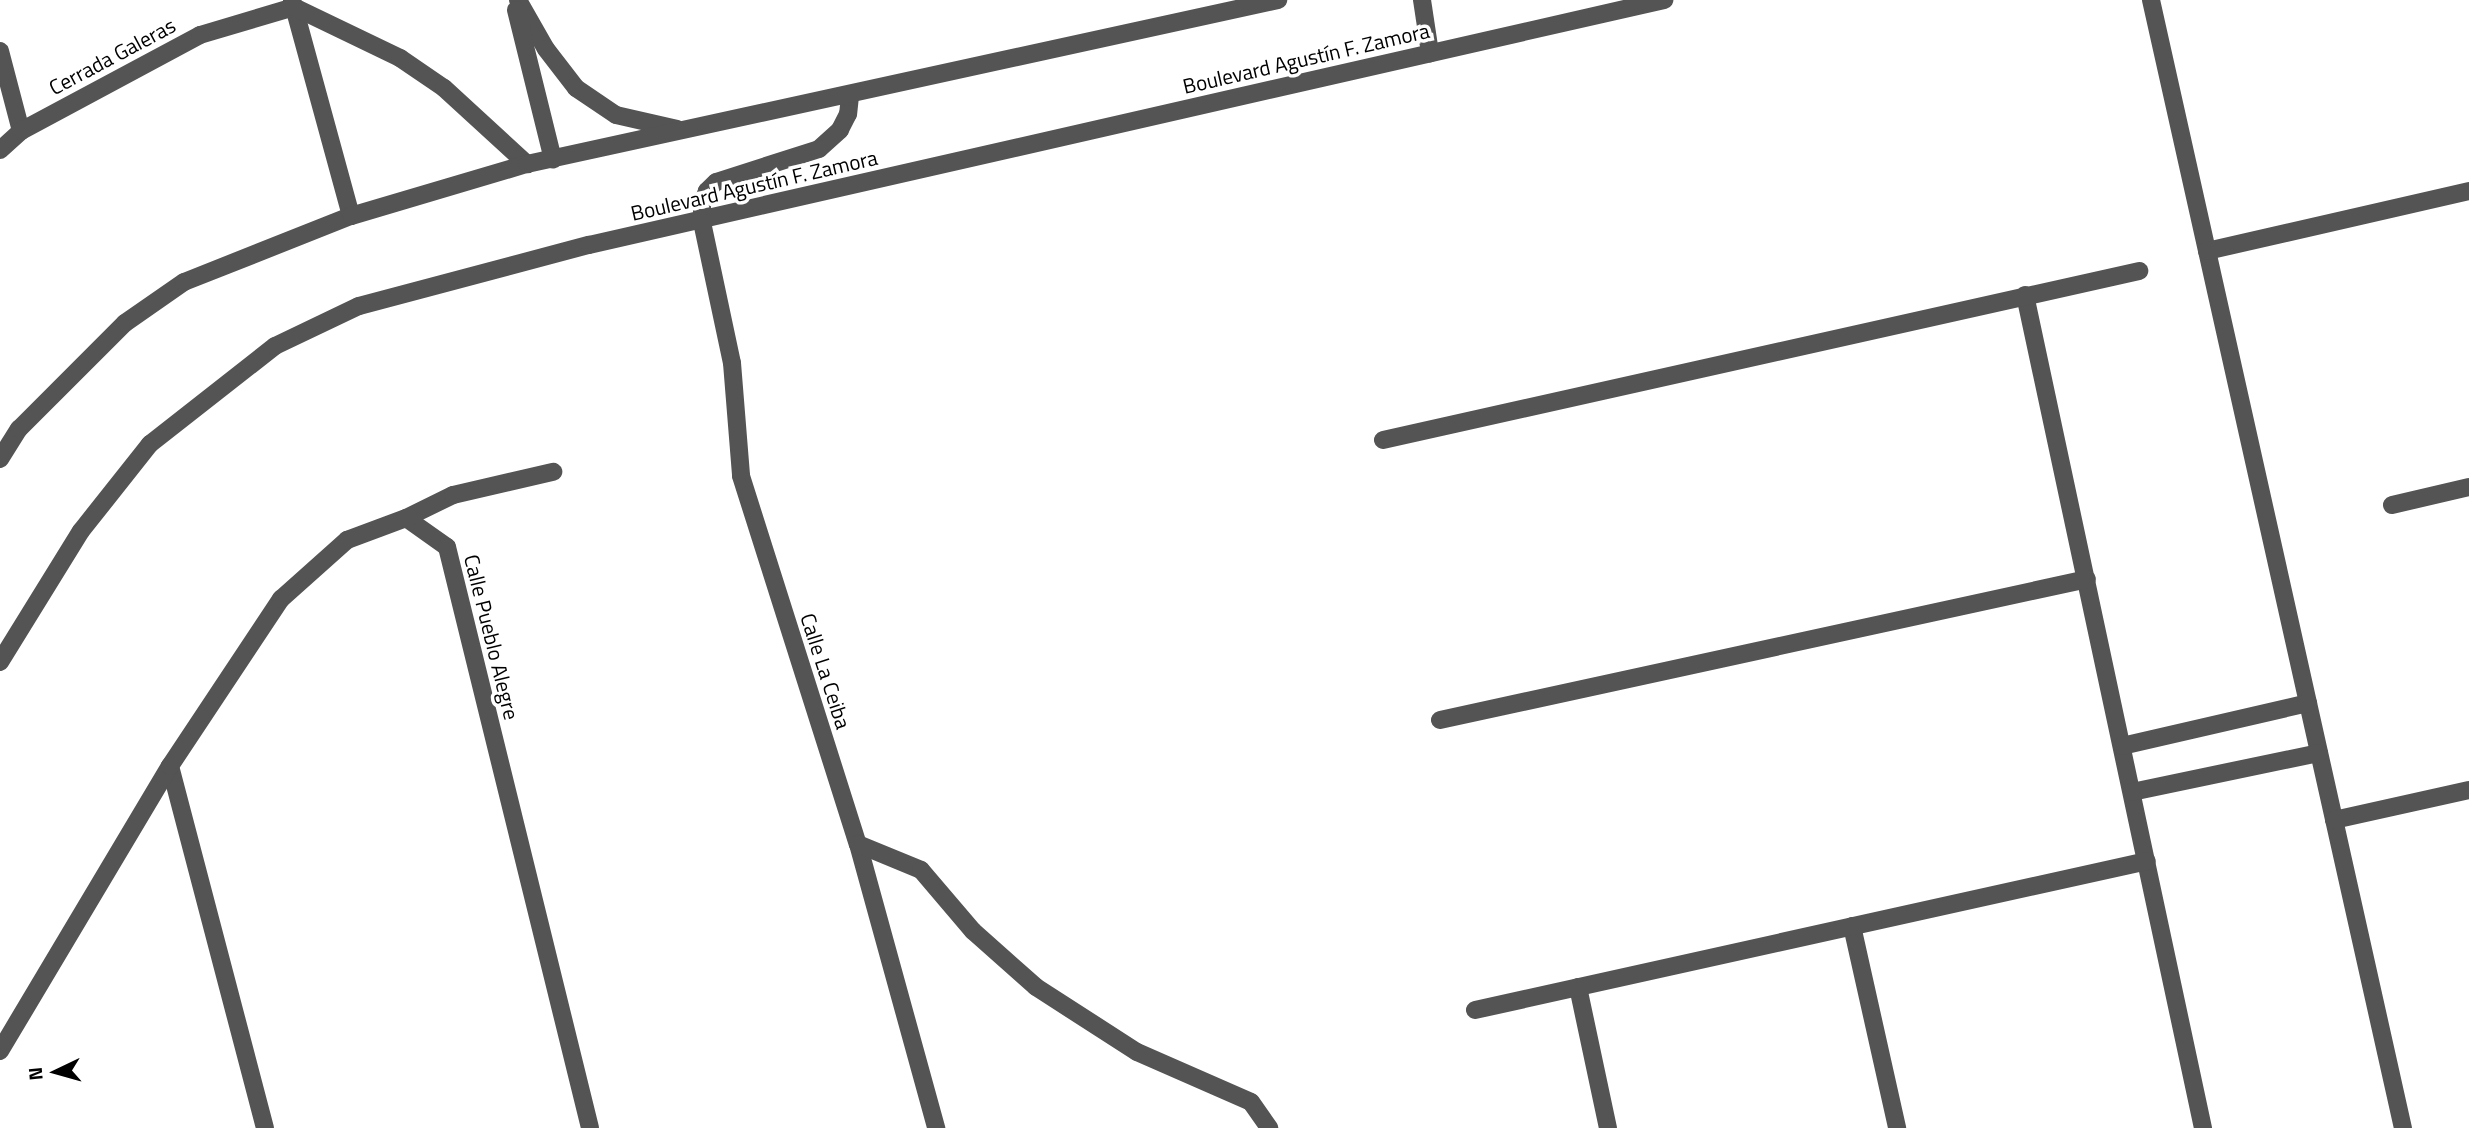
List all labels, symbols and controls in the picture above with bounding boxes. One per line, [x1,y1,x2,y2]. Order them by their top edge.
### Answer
street label: Cerrada Galeras [44,12,180,100]
street label: Boulevard Agustín F. Zamora [1180,17,1432,99]
street label: Boulevard Agustín F. Zamora [628,144,880,226]
street label: Calle Pueblo Alegre [459,552,525,722]
street label: Calle La Ceiba [795,610,857,732]
north arrow [21,1037,91,1107]
text: N [20,1066,50,1082]

